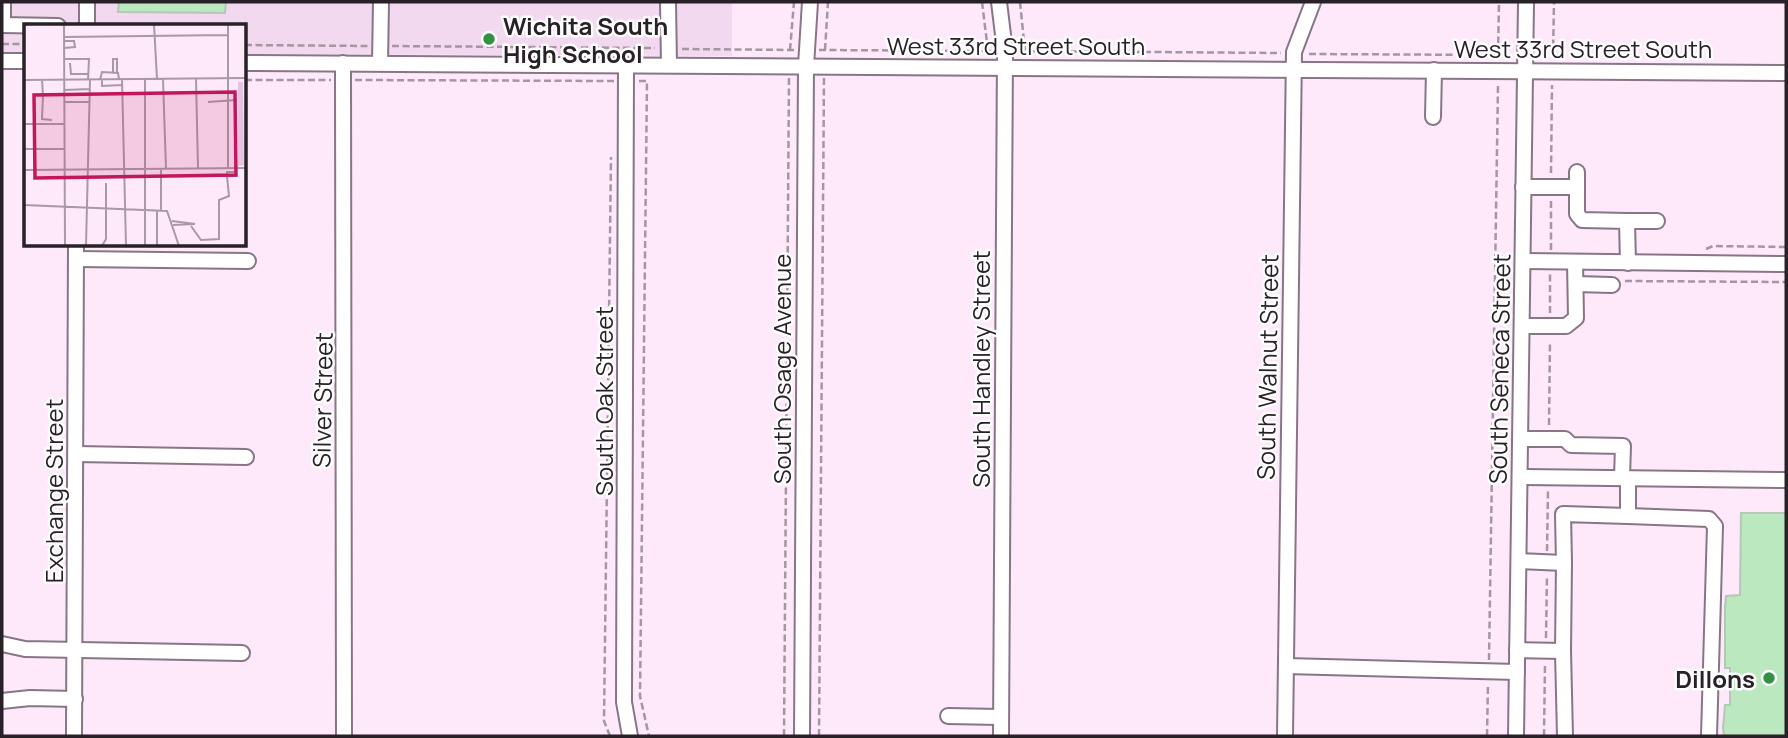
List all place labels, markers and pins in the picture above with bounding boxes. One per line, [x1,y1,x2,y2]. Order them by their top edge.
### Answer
place label: Wichita South High School [503,9,668,70]
marker: Wichita South High School [481,31,497,47]
place label: Dillons [1675,662,1755,695]
marker: Dillons [1761,670,1777,686]

